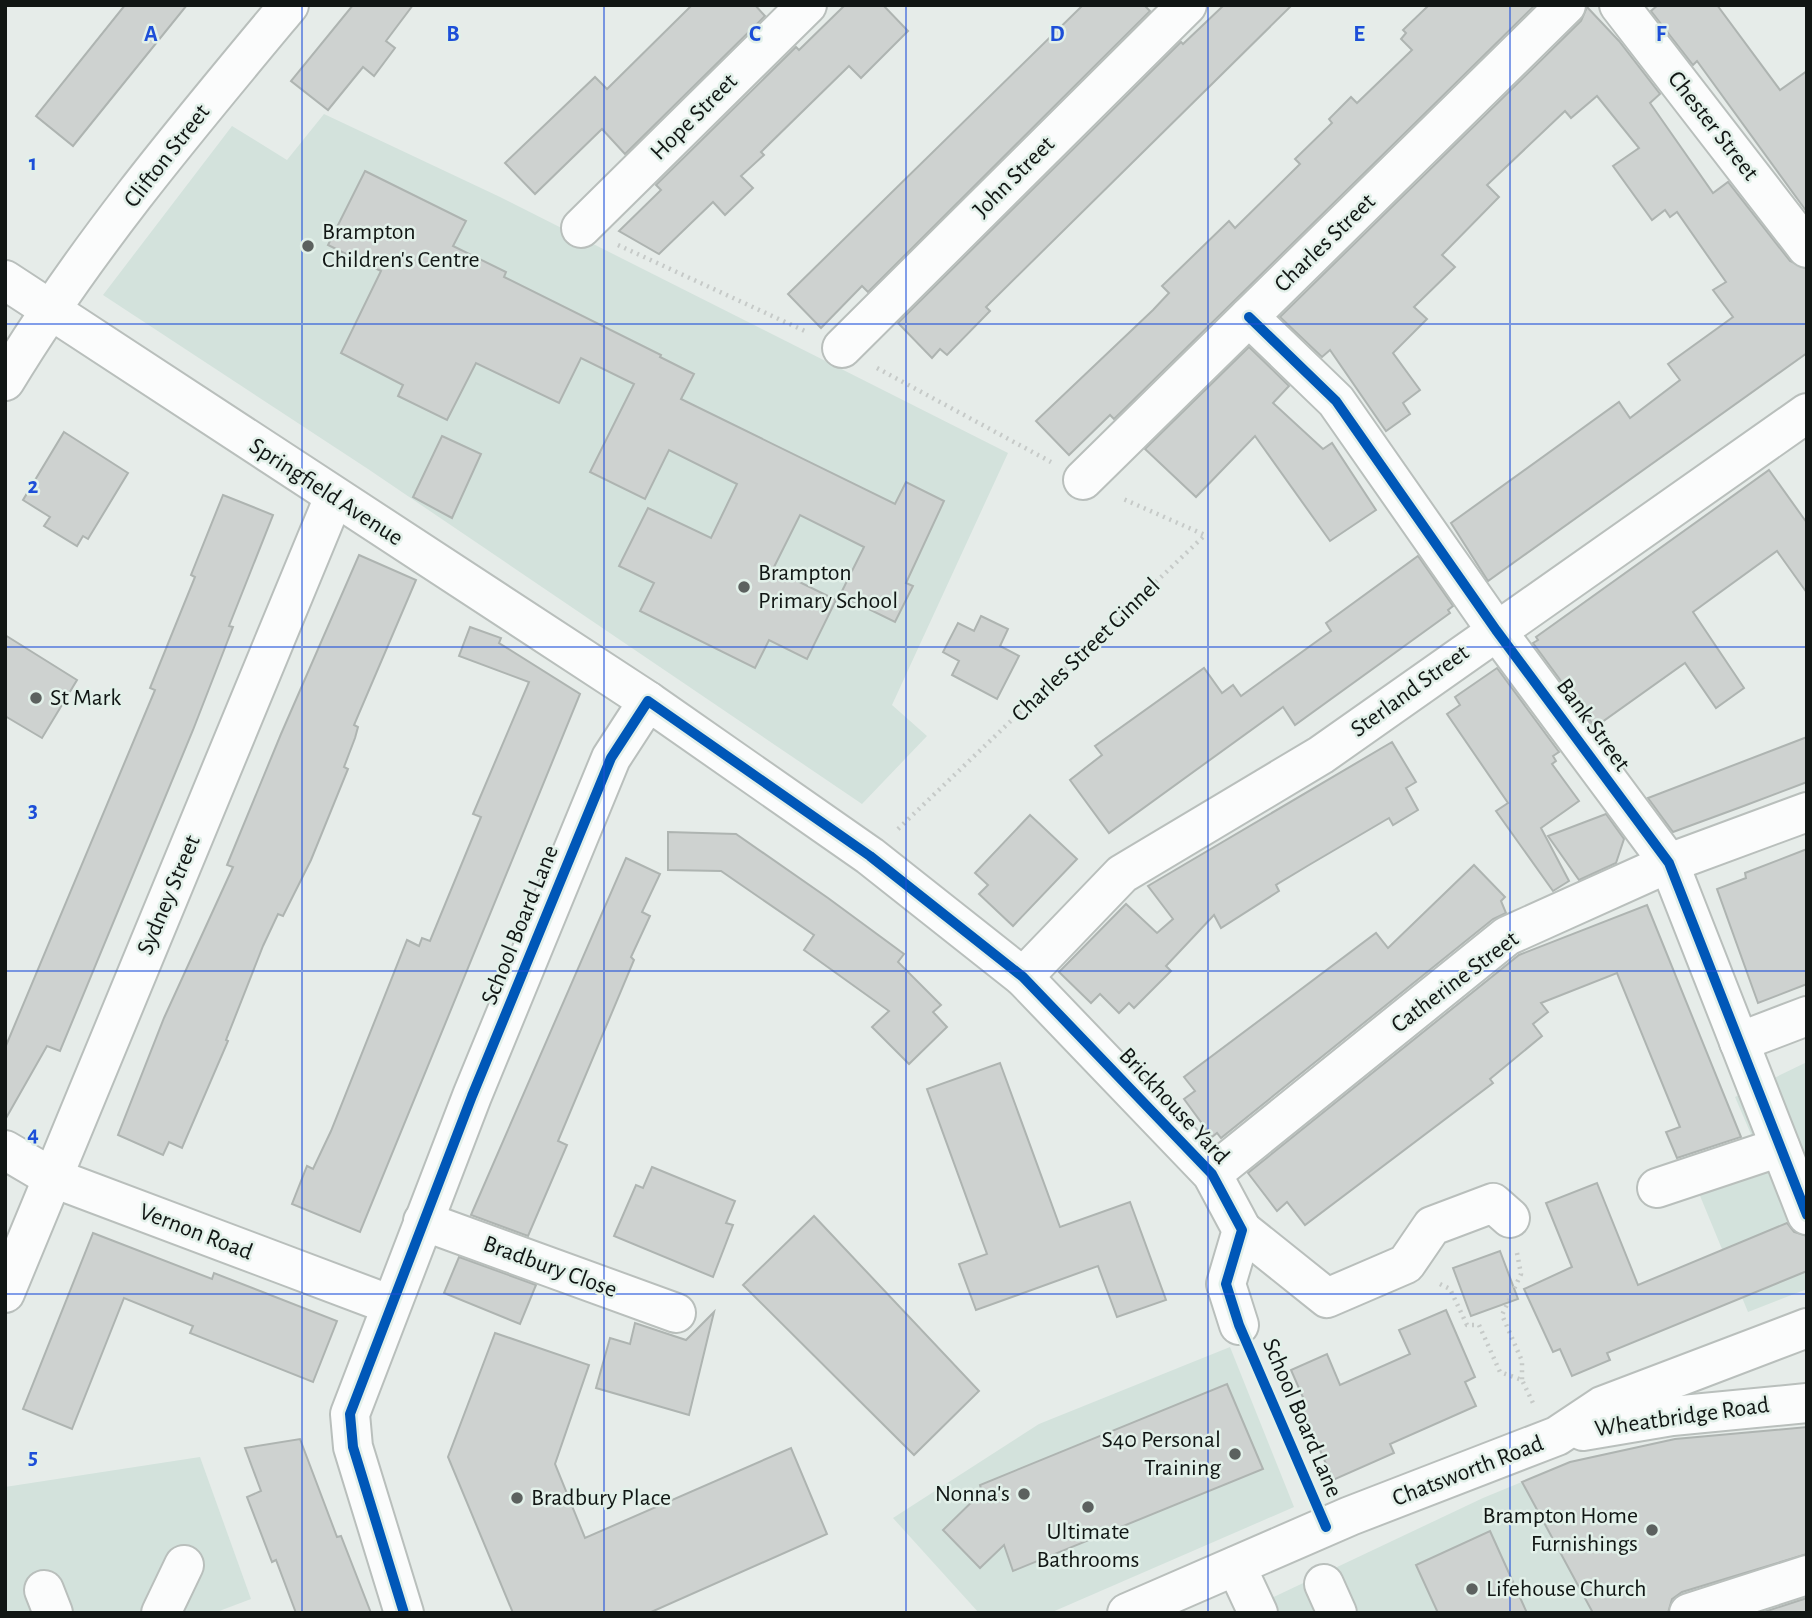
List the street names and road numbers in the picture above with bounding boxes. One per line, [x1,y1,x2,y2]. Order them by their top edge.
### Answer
street label: Chester Street [1663,67,1763,185]
street label: Hope Street [646,69,742,165]
street label: Clifton Street [120,100,215,212]
street label: John Street [969,132,1059,222]
street label: Charles Street [1270,189,1380,297]
street label: Springfield Avenue [245,434,407,550]
street label: Charles Street Ginnel [1007,573,1165,727]
street label: Sterland Street [1346,640,1474,742]
street label: Bank Street [1552,674,1635,776]
street label: Sydney Street [133,831,205,958]
street label: School Board Lane [477,842,563,1008]
street label: Catherine Street [1387,926,1523,1037]
street label: Brickhouse Yard [1114,1043,1234,1169]
street label: Vernon Road [136,1199,256,1265]
street label: Bradbury Close [480,1232,620,1302]
street label: School Board Lane [1258,1335,1346,1501]
street label: Wheatbridge Road [1593,1393,1771,1441]
street label: Chatsworth Road [1389,1431,1547,1511]

